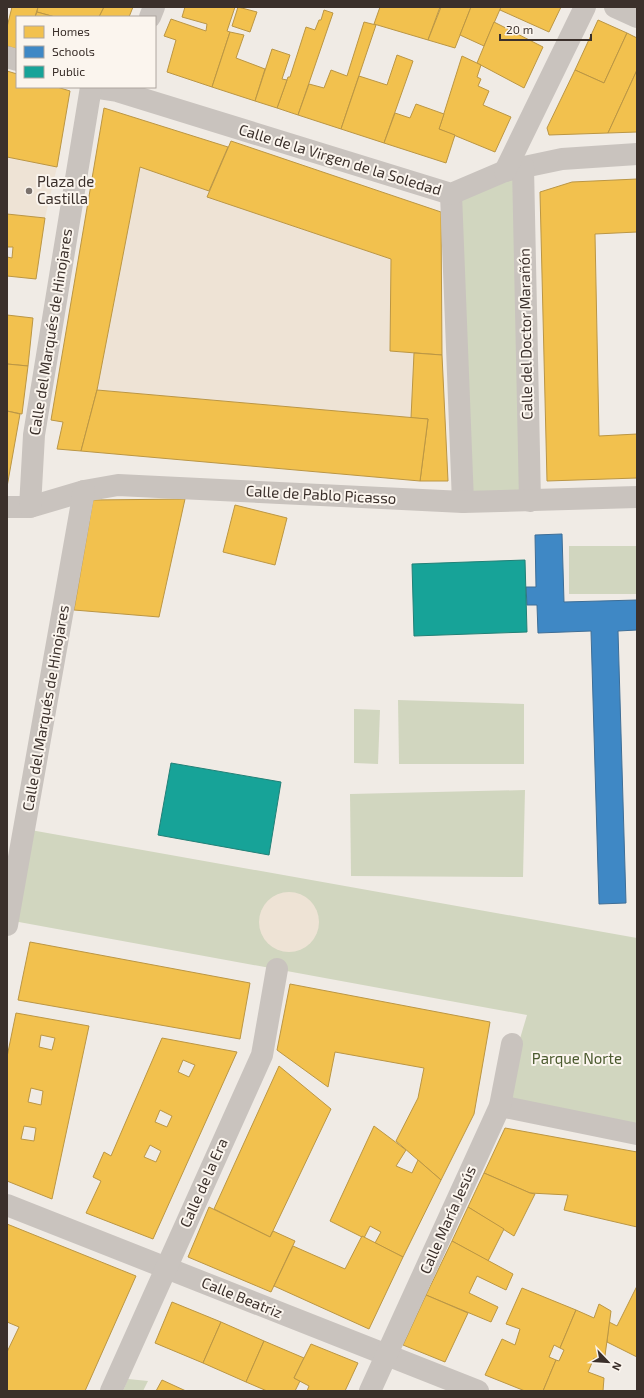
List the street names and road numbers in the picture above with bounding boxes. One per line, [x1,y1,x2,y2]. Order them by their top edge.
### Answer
street label: Calle de la Virgen de la Soledad [237,120,444,198]
street label: Calle del Marqués de Hinojares [25,227,76,437]
street label: Calle del Doctor Marañón [515,248,535,420]
street label: Calle de Pablo Picasso [245,481,397,507]
street label: Calle del Marqués de Hinojares [18,603,73,812]
street label: Calle de la Era [175,1135,231,1230]
street label: Calle María Jesús [415,1163,479,1276]
street label: Calle Beatriz [199,1273,286,1321]

